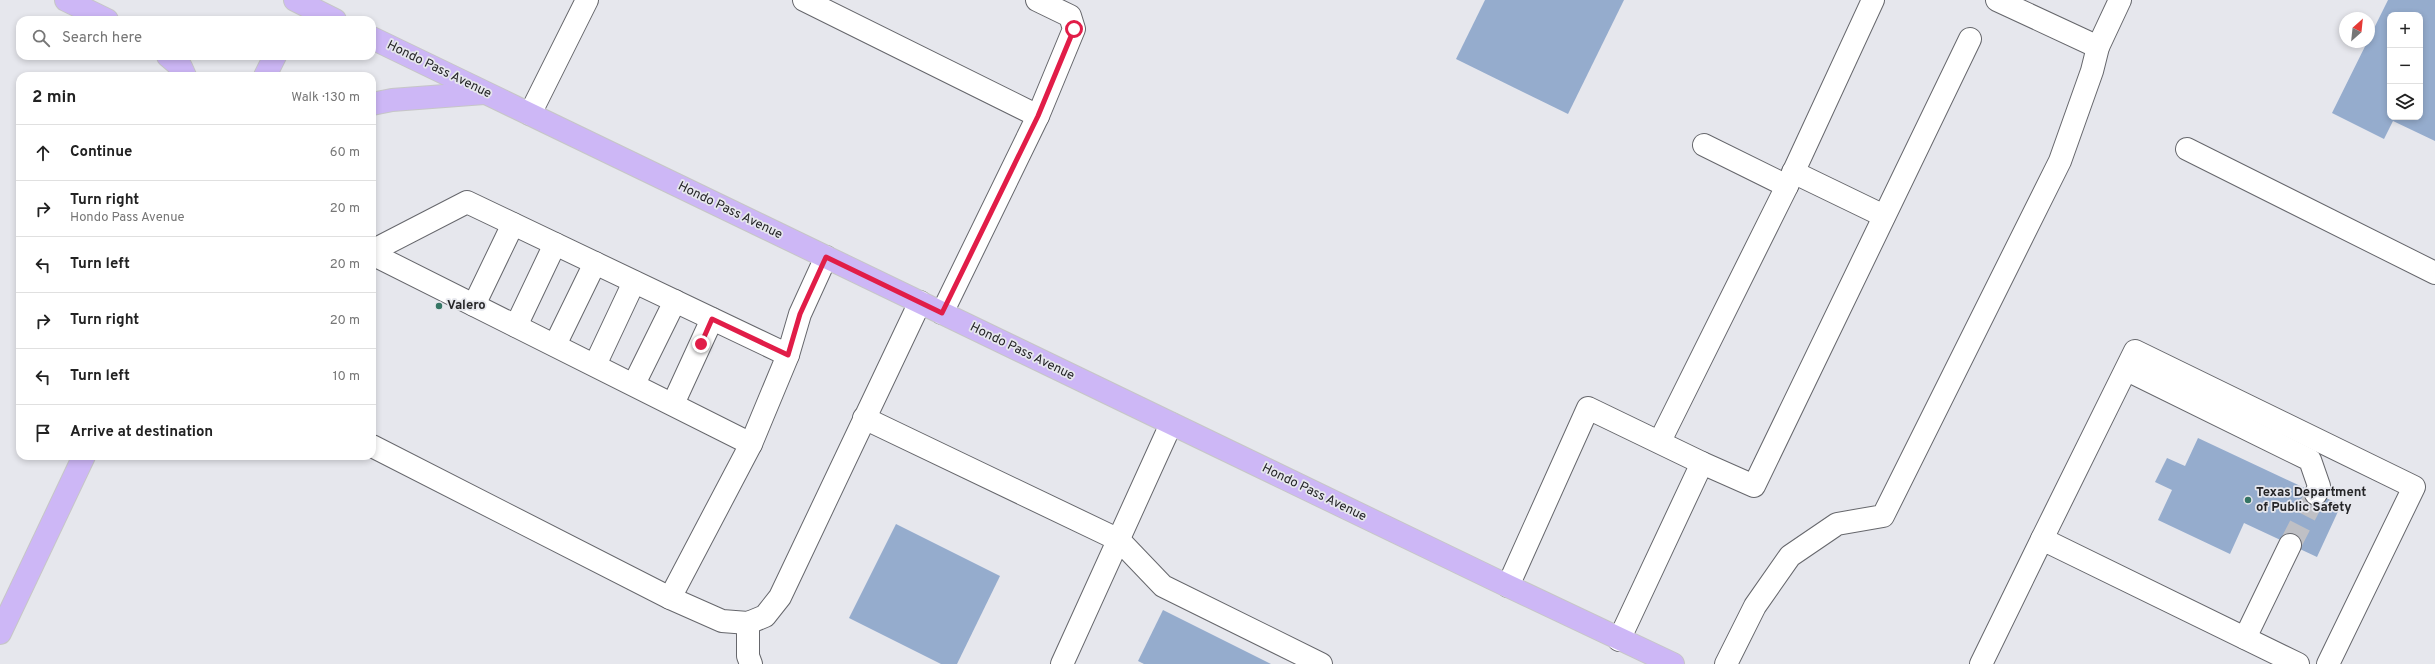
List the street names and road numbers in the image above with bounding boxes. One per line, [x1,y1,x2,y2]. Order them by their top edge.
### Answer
street label: Hondo Pass Avenue [384,38,494,102]
street label: Hondo Pass Avenue [675,179,785,243]
street label: Hondo Pass Avenue [967,320,1077,384]
street label: Hondo Pass Avenue [1259,461,1369,525]

